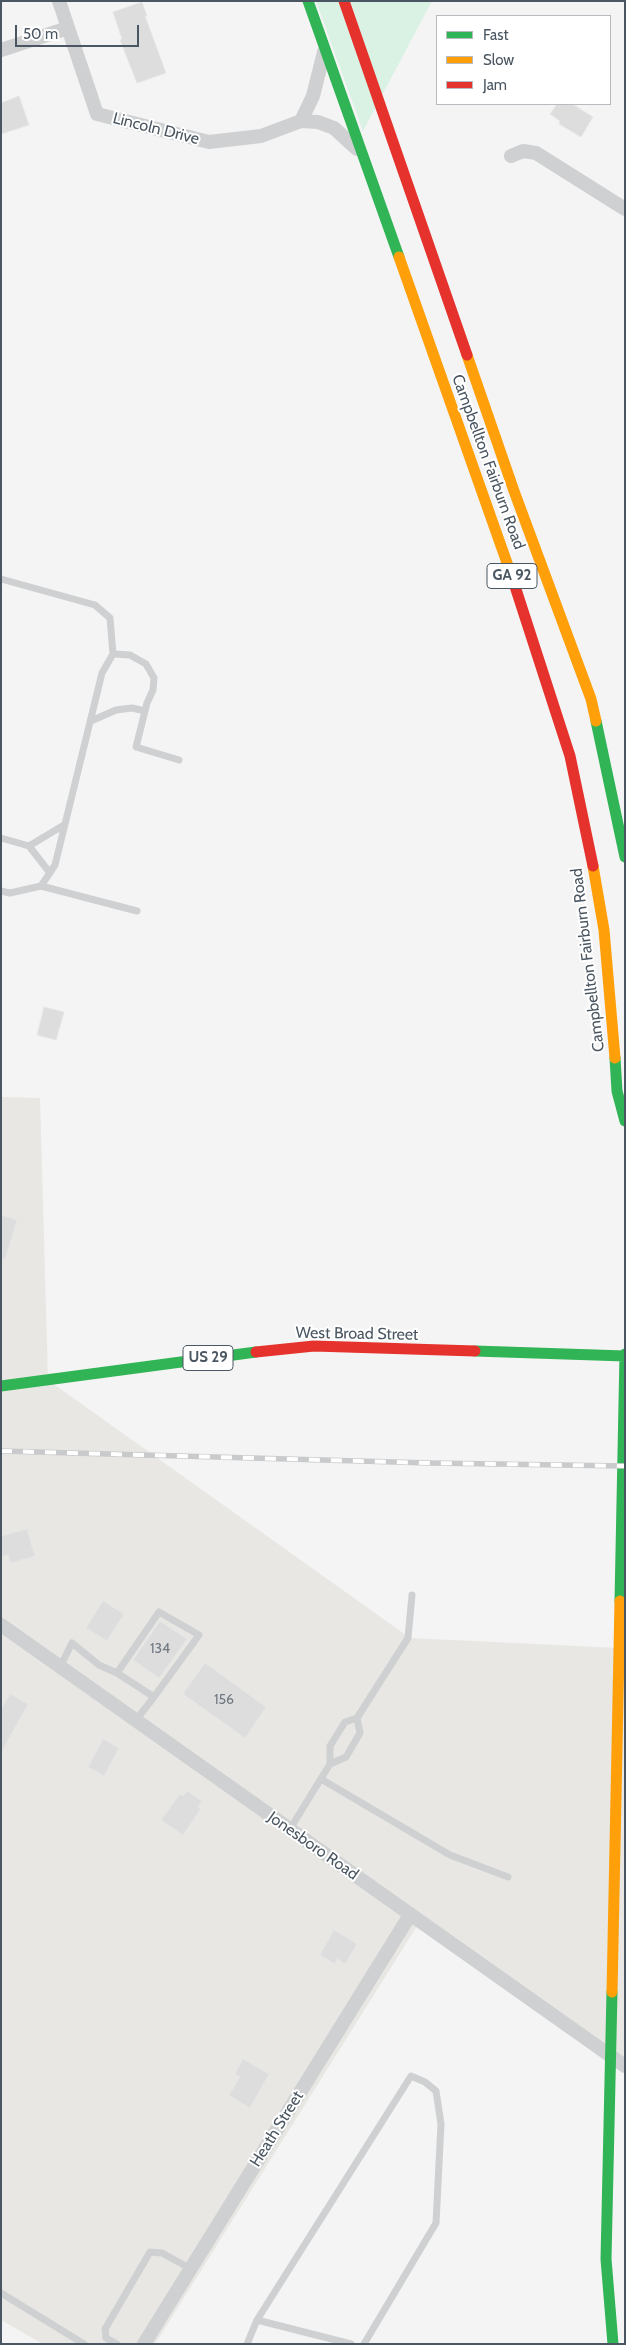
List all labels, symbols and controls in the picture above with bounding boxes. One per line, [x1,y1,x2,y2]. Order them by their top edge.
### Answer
scale bar [18,15,141,47]
legend [436,15,611,105]
text: 50 m [23,25,58,43]
text: Fast [483,26,508,44]
text: Slow [483,51,514,69]
text: Jam [483,76,507,94]
street label: Lincoln Drive [111,109,201,149]
street label: Campbellton Fairburn Road [447,372,529,552]
road number: GA 92 [487,564,537,588]
street label: Campbellton Fairburn Road [567,867,609,1053]
street label: West Broad Street [295,1323,419,1345]
road number: US 29 [183,1346,233,1370]
house number: 134 [150,1641,170,1657]
house number: 156 [214,1692,234,1708]
street label: Jonesboro Road [264,1808,362,1884]
street label: Heath Street [246,2088,308,2170]

